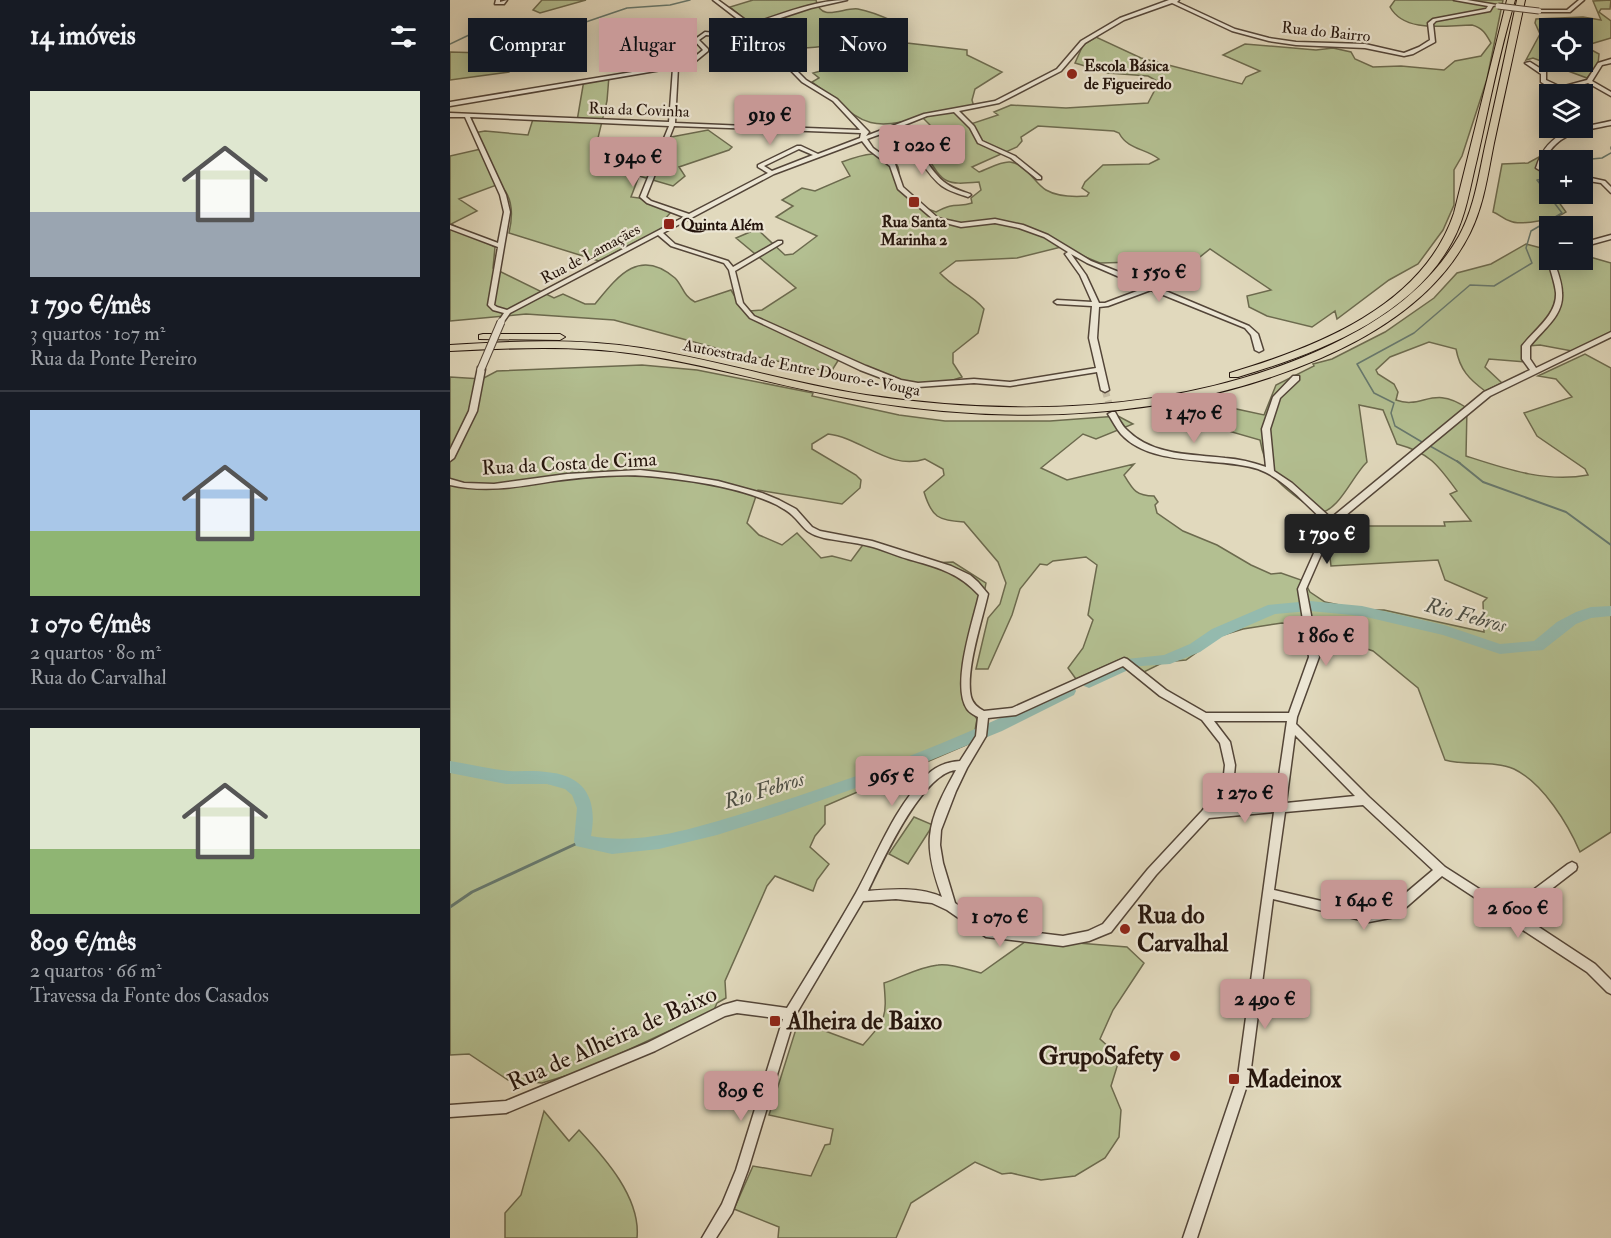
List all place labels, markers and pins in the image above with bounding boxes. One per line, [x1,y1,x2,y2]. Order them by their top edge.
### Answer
place label: Escola Básica de Figueiredo [1084,56,1172,95]
marker: Escola Básica de Figueiredo [1065,67,1079,81]
pin: 919 € [728,95,812,146]
pin: 1 020 € [867,125,977,176]
pin: 1 940 € [578,137,688,188]
marker: Rua Santa Marinha 2 [907,195,921,209]
place label: Rua Santa Marinha 2 [880,212,947,250]
place label: Quinta Além [681,215,764,235]
marker: Quinta Além [662,217,676,231]
pin: 1 550 € [1104,252,1214,303]
pin: 1 470 € [1139,393,1249,444]
pin: 1 790 € [1272,514,1382,565]
pin: 1 860 € [1271,616,1381,667]
pin: 965 € [850,756,934,807]
pin: 1 270 € [1190,773,1300,824]
pin: 1 640 € [1309,880,1419,931]
pin: 2 600 € [1463,888,1573,939]
pin: 1 070 € [945,897,1055,948]
place label: Rua do Carvalhal [1137,900,1229,959]
marker: Rua do Carvalhal [1118,922,1132,936]
pin: 2 490 € [1210,979,1320,1030]
place label: Alheira de Baixo [786,1006,943,1037]
marker: Alheira de Baixo [768,1014,782,1028]
place label: GrupoSafety [1039,1041,1164,1072]
marker: GrupoSafety [1168,1049,1182,1063]
place label: Madeinox [1245,1064,1342,1095]
pin: 809 € [699,1071,783,1122]
marker: Madeinox [1227,1072,1241,1086]

